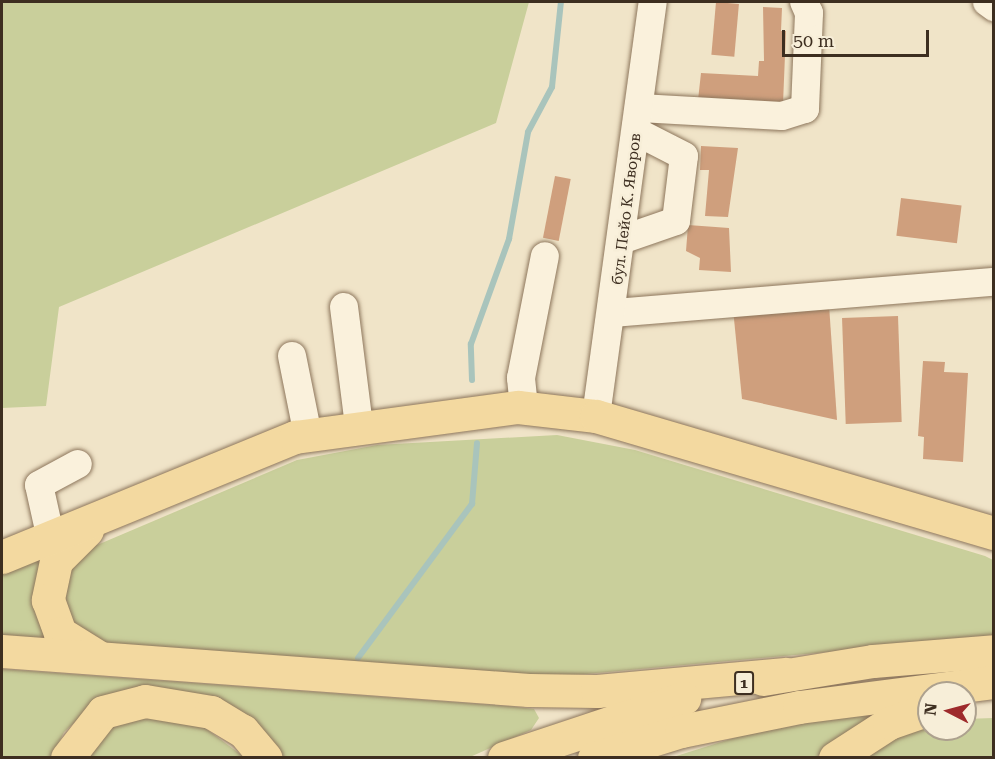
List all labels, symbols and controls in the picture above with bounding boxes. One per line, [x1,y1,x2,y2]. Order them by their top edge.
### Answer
scale bar [785,18,932,56]
text: 50 m [793,30,834,51]
street label: бул. Пейо К. Яворов [609,132,645,286]
road number: 1 [734,672,754,694]
north arrow [917,681,977,741]
text: N [920,702,941,716]

